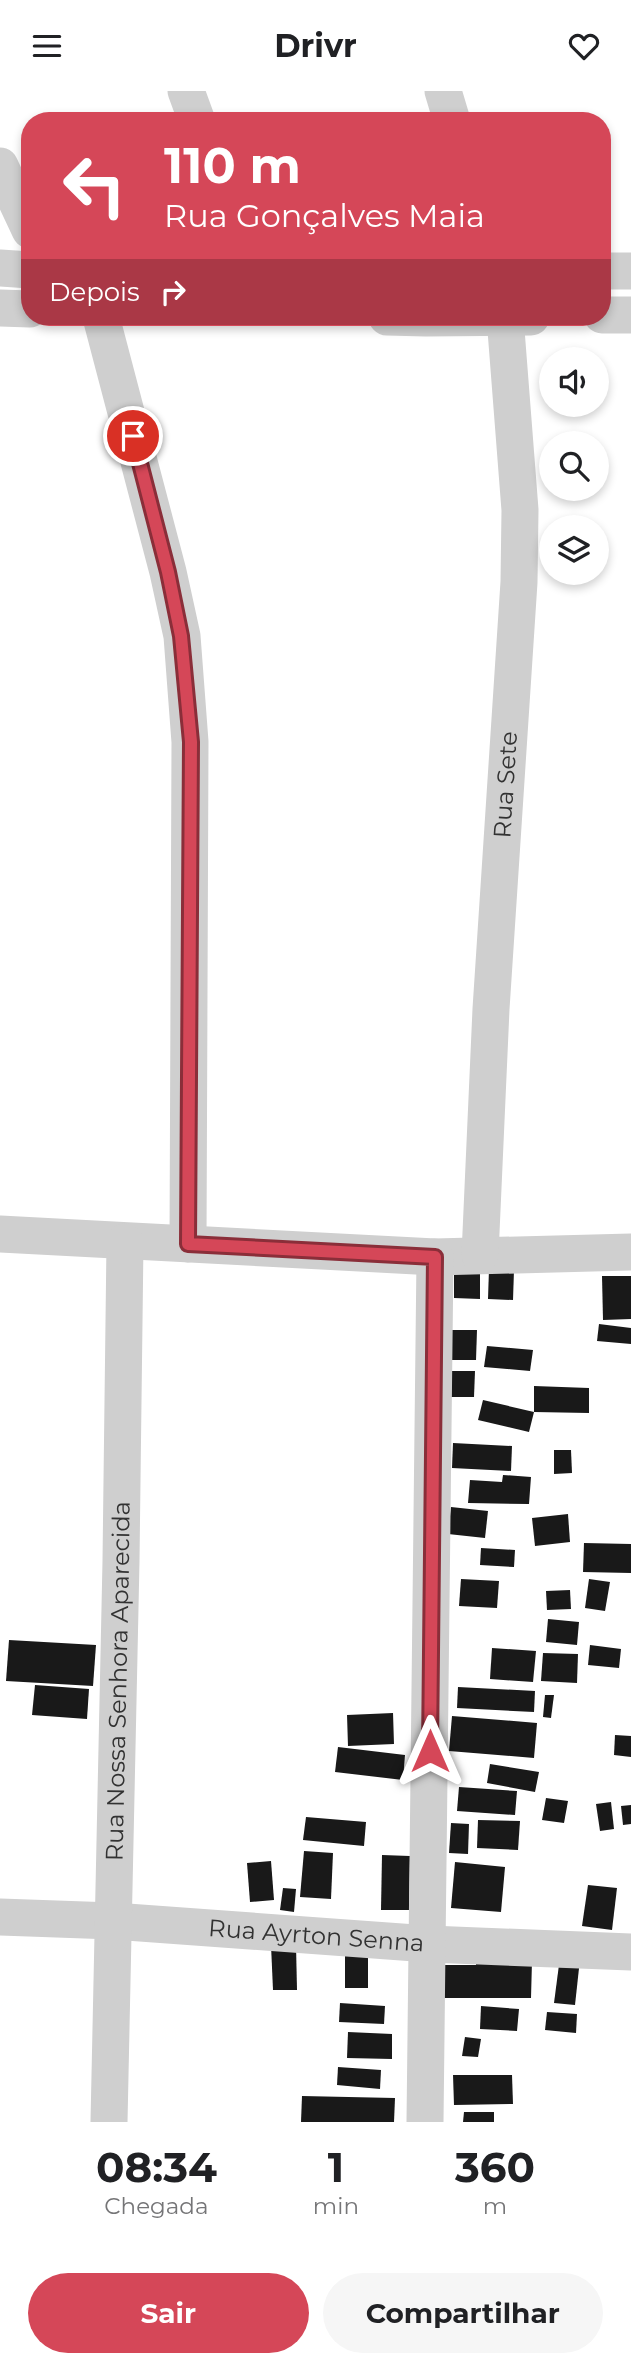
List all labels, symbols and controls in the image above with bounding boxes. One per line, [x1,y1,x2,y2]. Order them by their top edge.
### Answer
text: Drivr [274,26,357,65]
icon: menu [28,27,66,65]
icon: heart [565,27,603,65]
text: 110 m [164,136,301,195]
icon: left [49,140,140,231]
text: Rua Gonçalves Maia [164,196,485,235]
icon: right [154,273,192,311]
text: Depois [49,276,140,308]
map controls [539,347,609,585]
button: sound [539,347,609,417]
pin [103,406,163,466]
icon: arrive [114,417,152,455]
button: search [539,431,609,501]
button: layers [539,515,609,585]
street label: Rua Sete [487,730,523,839]
street label: Rua Nossa Senhora Aparecida [100,1501,136,1861]
position arrow [393,1714,467,1788]
street label: Rua Ayrton Senna [207,1913,425,1958]
text: 08:34 [96,2141,217,2193]
text: 1 [328,2141,344,2193]
text: 360 [455,2141,535,2193]
text: Chegada [104,2192,209,2220]
text: min [313,2192,359,2220]
text: m [483,2192,507,2220]
button: Sair [28,2273,309,2353]
button: Compartilhar [323,2273,603,2353]

